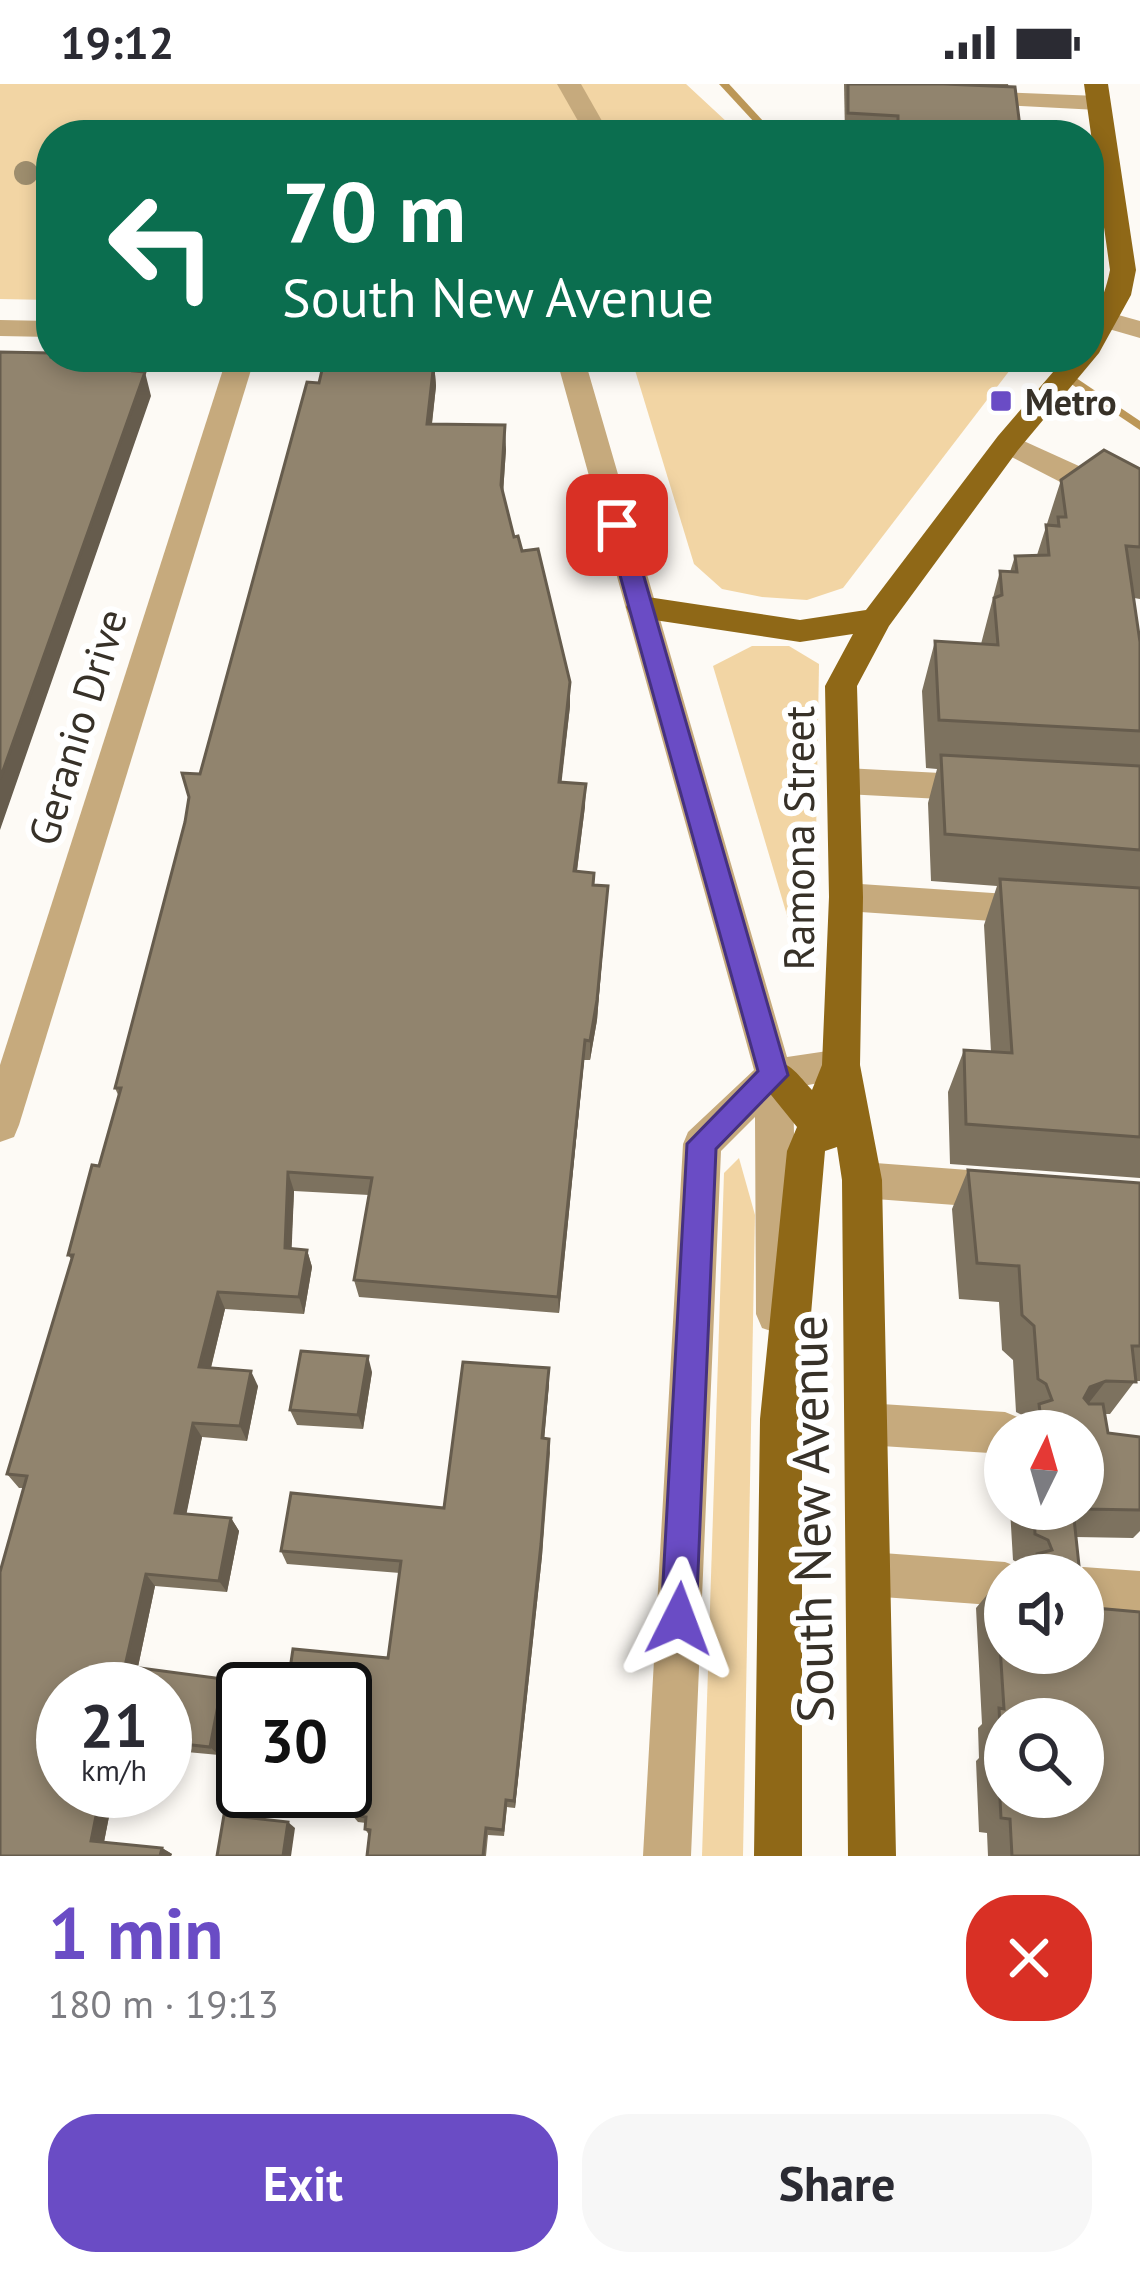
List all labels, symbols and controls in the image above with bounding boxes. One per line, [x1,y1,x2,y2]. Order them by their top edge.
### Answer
text: 19:12 [60,13,174,71]
text: 70 m [282,156,466,265]
icon: left [84,168,240,324]
text: South New Avenue [282,262,714,332]
place label: Metro [1025,378,1117,425]
marker: Metro [988,388,1014,414]
pin [566,474,668,576]
icon: arrive [584,492,650,558]
street label: Geranio Drive [15,602,139,852]
street label: Ramona Street [771,706,826,970]
street label: South New Avenue [774,1315,848,1723]
north arrow [984,1410,1104,1530]
map controls [984,1410,1104,1818]
button: sound [984,1554,1104,1674]
position arrow [616,1556,742,1682]
speed limit sign: 30 [216,1662,372,1818]
text: 21 [80,1686,148,1764]
button: search [984,1698,1104,1818]
text: km/h [81,1750,147,1789]
text: 1 min [48,1886,224,1979]
button: close [966,1895,1092,2021]
text: 180 m · 19:13 [48,1978,279,2029]
button: Exit [48,2114,558,2252]
button: Share [582,2114,1092,2252]

